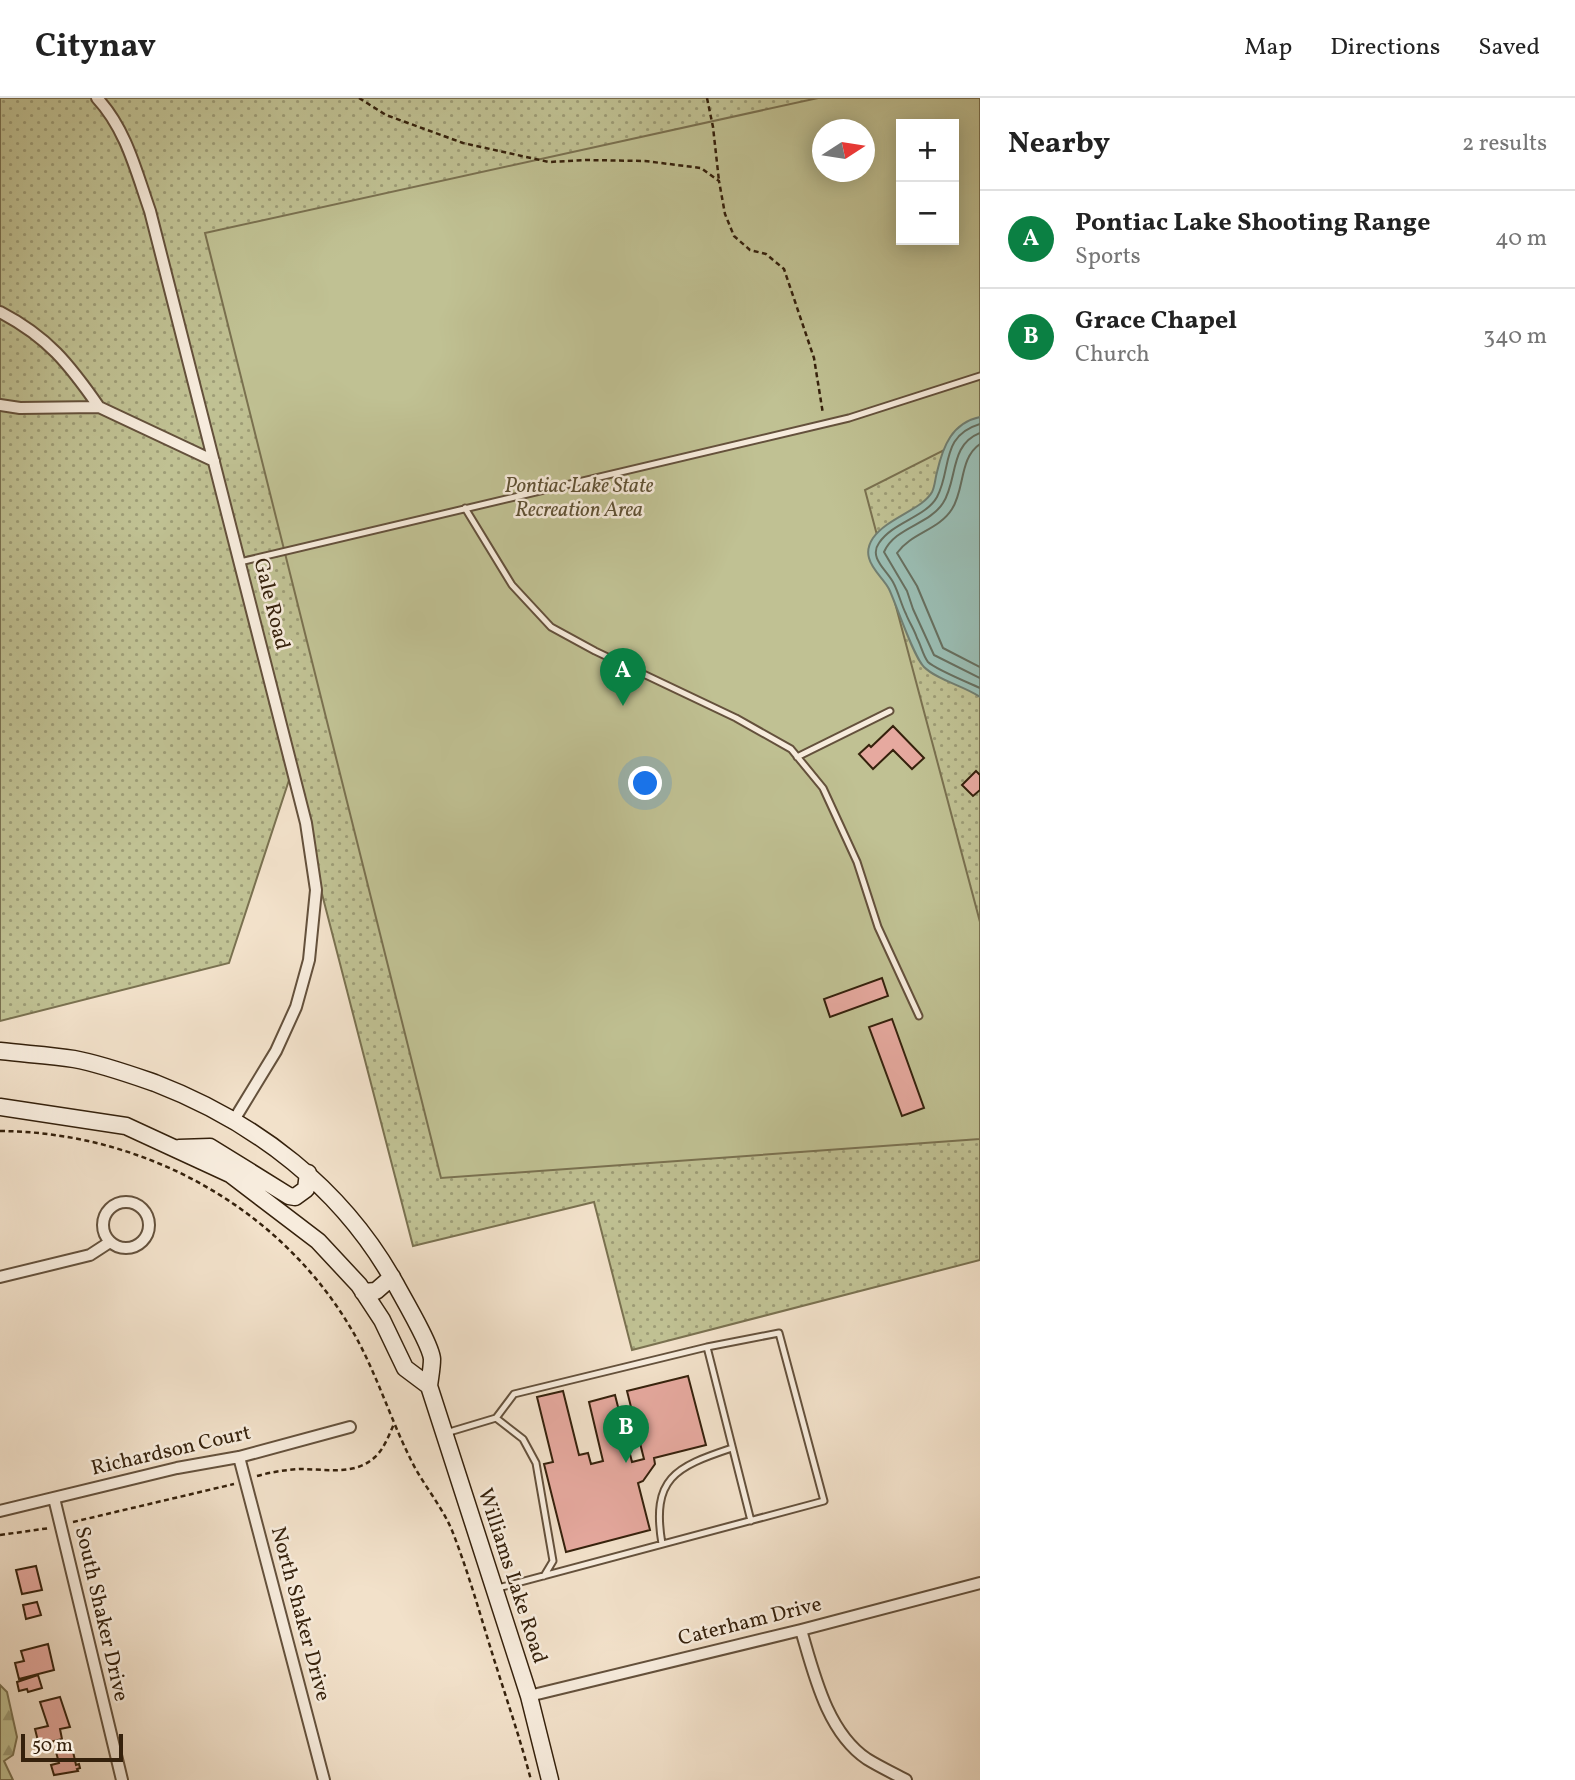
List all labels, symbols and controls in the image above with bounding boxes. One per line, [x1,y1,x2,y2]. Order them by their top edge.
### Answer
text: Citynav [35,25,156,71]
text: Map [1244,31,1292,65]
text: Directions [1330,31,1440,65]
text: Saved [1478,31,1540,65]
north arrow [812,119,875,182]
map controls [896,119,959,245]
button: + [896,119,959,182]
text: Nearby [1008,123,1110,165]
text: 2 results [1462,128,1547,160]
button: − [896,182,959,245]
text: Pontiac Lake Shooting Range [1075,205,1430,241]
text: A [1023,223,1039,255]
text: 40 m [1495,223,1547,255]
text: Sports [1075,241,1141,273]
text: Grace Chapel [1075,303,1237,339]
text: B [1023,321,1039,353]
text: 340 m [1483,321,1547,353]
text: Church [1075,339,1150,371]
park label: Pontiac Lake State Recreation Area [505,472,654,525]
street label: Gale Road [246,555,296,653]
pin: A [600,648,646,706]
your location [628,766,662,800]
pin: B [603,1405,649,1463]
street label: Richardson Court [88,1419,254,1483]
street label: Williams Lake Road [470,1485,554,1667]
street label: South Shaker Drive [67,1524,135,1704]
street label: North Shaker Drive [263,1524,337,1705]
street label: Caterham Drive [675,1590,825,1654]
scale bar [21,1731,122,1763]
text: 50 m [32,1733,73,1759]

